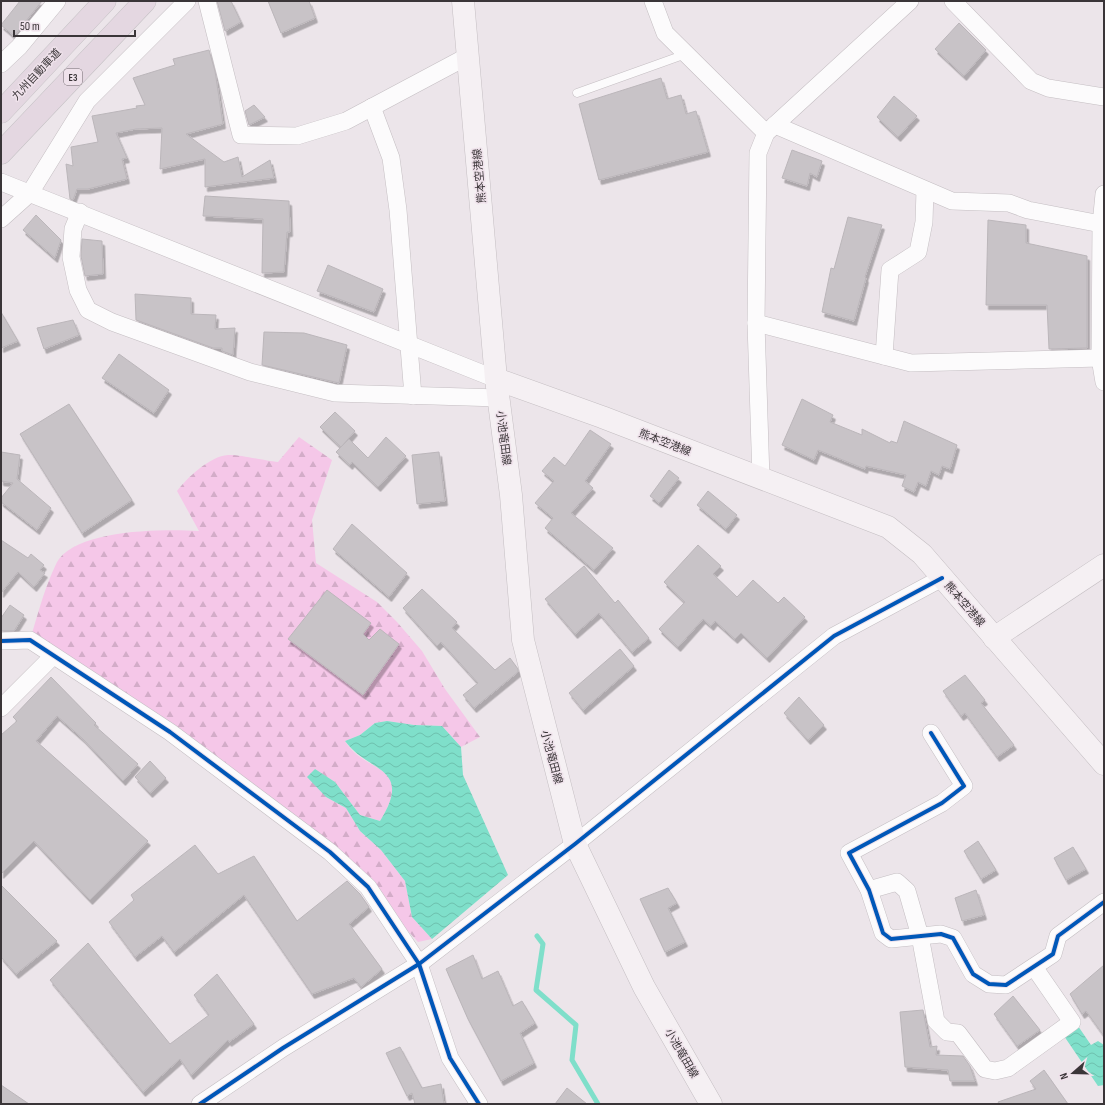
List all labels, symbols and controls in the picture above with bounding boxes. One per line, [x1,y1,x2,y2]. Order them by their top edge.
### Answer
scale bar [14,12,135,38]
text: 50 m [20,19,40,34]
street label: 九州自動車道 [9,46,64,103]
road number: E3 [64,69,82,85]
street label: 熊本空港線 [471,148,488,204]
street label: 小池竜田線 [494,410,513,466]
street label: 熊本空港線 [637,427,693,458]
street label: 熊本空港線 [942,579,988,629]
street label: 小池竜田線 [538,729,565,785]
street label: 小池竜田線 [662,1026,701,1080]
north arrow [1053,1053,1093,1093]
text: N [1057,1071,1071,1081]

